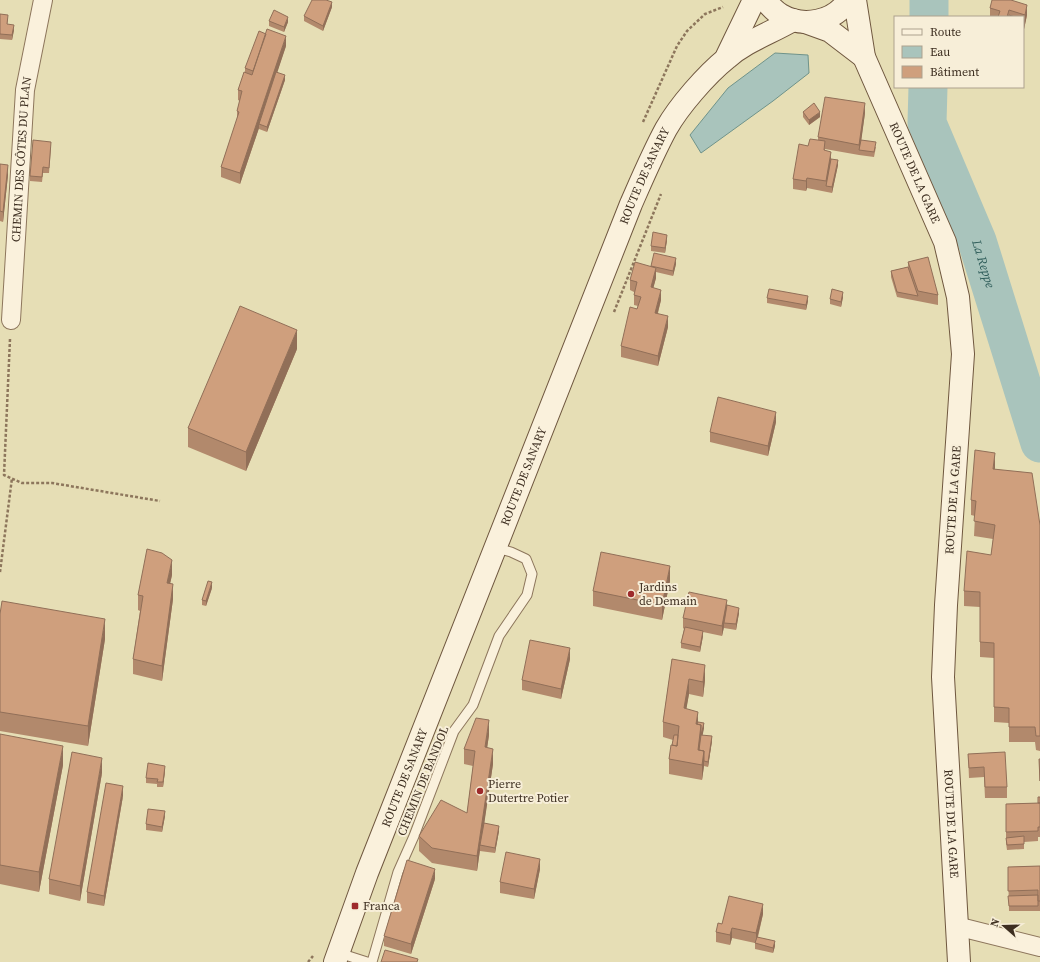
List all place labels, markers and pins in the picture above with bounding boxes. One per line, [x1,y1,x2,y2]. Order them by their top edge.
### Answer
place label: Jardins de Demain [638,579,697,609]
marker: Jardins de Demain [626,589,636,599]
place label: Pierre Dutertre Potier [488,776,569,806]
marker: Pierre Dutertre Potier [475,786,485,796]
place label: Franca [363,898,401,914]
marker: Franca [350,901,360,911]

